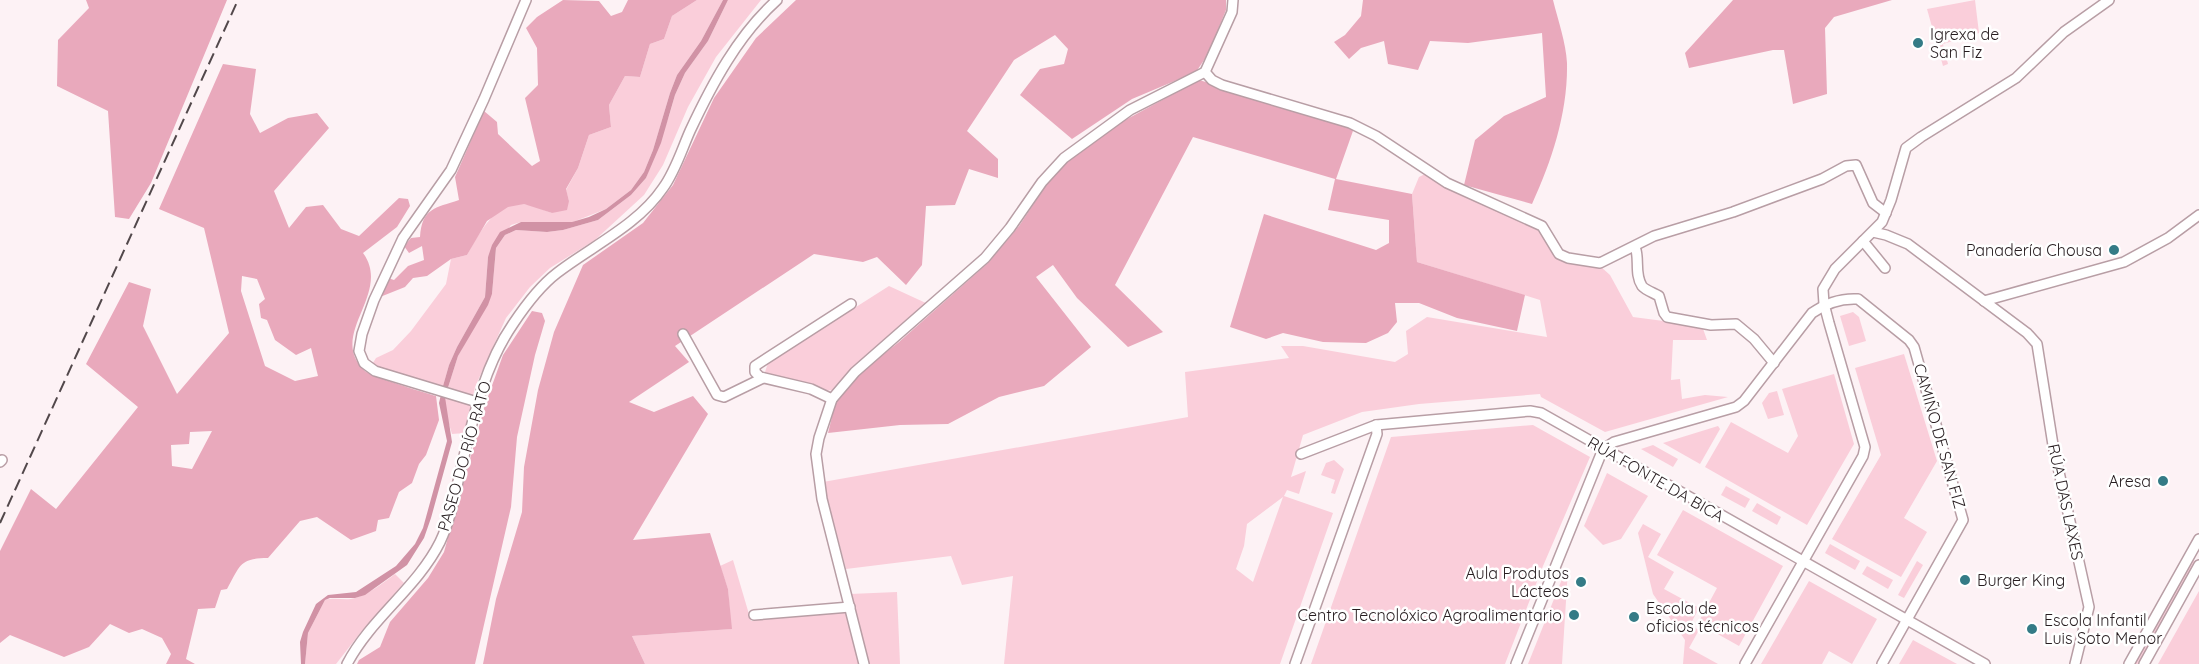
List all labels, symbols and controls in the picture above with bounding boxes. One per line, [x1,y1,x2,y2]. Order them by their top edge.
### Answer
place label: Igrexa de San Fiz [1930,24,1999,62]
marker: Igrexa de San Fiz [1911,36,1925,50]
place label: Panadería Chousa [1966,240,2102,260]
marker: Panadería Chousa [2107,243,2121,257]
street label: CAMIÑO DE SAN FIZ [1910,361,1970,511]
street label: PASEO DO RÍO RATO [433,379,495,533]
street label: RÚA FONTE DA BICA [1584,432,1728,526]
street label: RÚA DAS LAXES [2044,442,2088,562]
place label: Aresa [2108,471,2151,491]
marker: Aresa [2156,474,2170,488]
place label: Aula Produtos Lácteos [1465,563,1569,601]
place label: Burger King [1977,570,2065,590]
marker: Burger King [1958,573,1972,587]
marker: Aula Produtos Lácteos [1574,575,1588,589]
place label: Escola de oficios técnicos [1646,598,1759,636]
place label: Centro Tecnolóxico Agroalimentario [1298,605,1562,625]
marker: Centro Tecnolóxico Agroalimentario [1567,608,1581,622]
marker: Escola de oficios técnicos [1627,610,1641,624]
place label: Escola Infantil Luis Soto Menor [2044,610,2162,648]
marker: Escola Infantil Luis Soto Menor [2025,622,2039,636]

